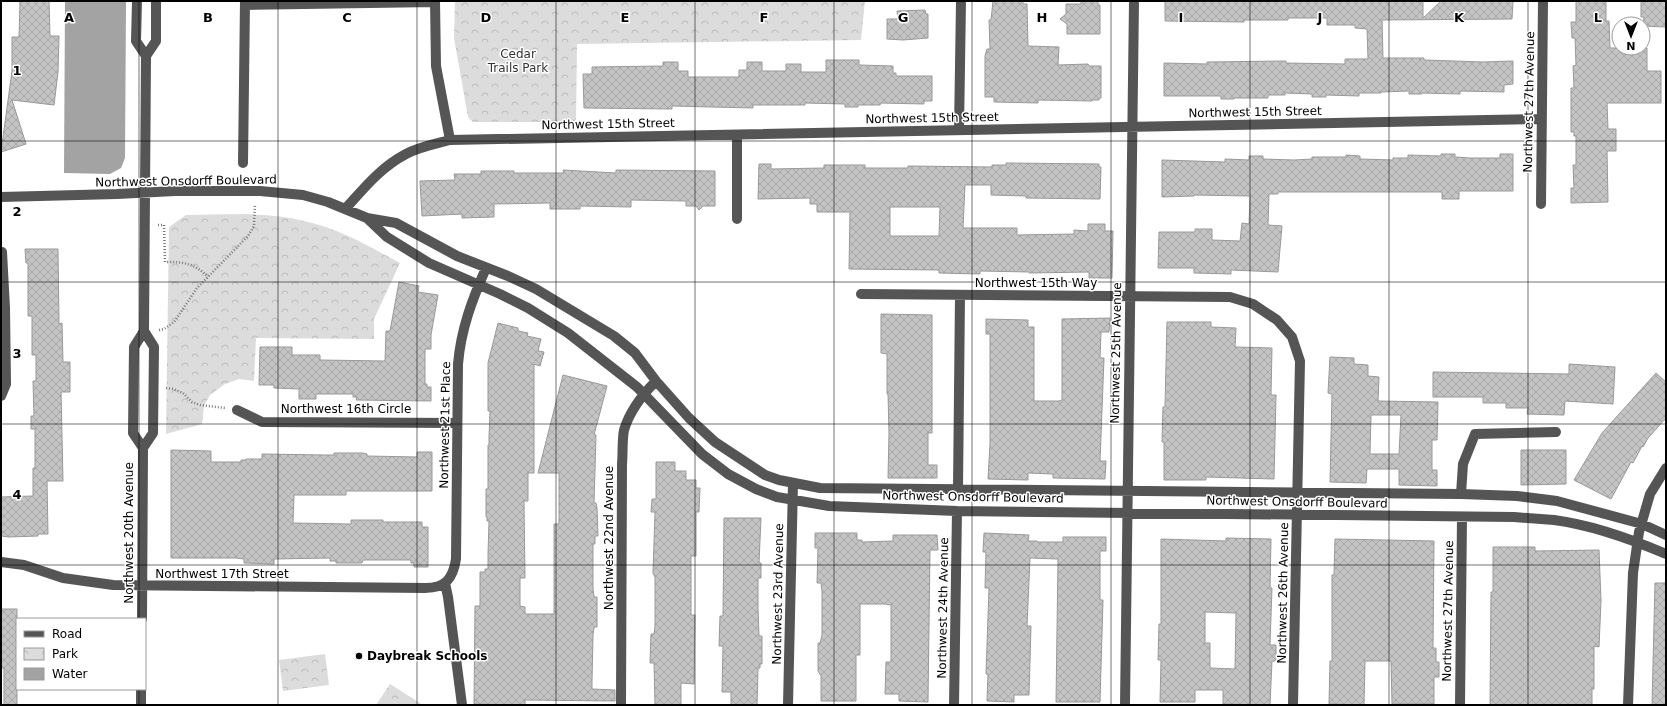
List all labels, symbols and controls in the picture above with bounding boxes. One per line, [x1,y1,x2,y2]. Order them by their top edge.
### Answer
text: A [64,10,74,25]
text: B [203,10,213,25]
text: C [342,10,352,25]
text: D [481,10,492,25]
text: E [621,10,629,25]
text: F [760,10,768,25]
text: G [898,10,908,25]
text: H [1037,10,1047,25]
text: I [1179,10,1183,25]
text: J [1317,10,1322,25]
text: K [1454,10,1465,25]
text: L [1594,10,1602,25]
north arrow [1611,16,1651,56]
street label: Northwest 27th Avenue [1521,31,1537,173]
text: N [1626,39,1636,52]
park label: Cedar Trails Park [487,47,548,75]
text: 1 [12,63,22,78]
street label: Northwest 15th Street [1188,104,1322,120]
street label: Northwest 15th Street [865,110,999,126]
street label: Northwest 15th Street [541,116,675,132]
street label: Northwest Onsdorff Boulevard [95,172,277,190]
text: 2 [12,204,22,219]
street label: Northwest 15th Way [975,276,1097,290]
street label: Northwest 25th Avenue [1108,282,1124,424]
text: 3 [12,346,22,361]
street label: Northwest 21st Place [437,361,453,489]
street label: Northwest 16th Circle [281,402,411,416]
street label: Northwest 20th Avenue [122,462,136,604]
street label: Northwest 22nd Avenue [602,466,616,610]
text: 4 [12,487,22,502]
street label: Northwest Onsdorff Boulevard [882,488,1064,506]
street label: Northwest Onsdorff Boulevard [1206,493,1388,511]
street label: Northwest 26th Avenue [1275,522,1291,664]
street label: Northwest 23rd Avenue [770,523,786,665]
street label: Northwest 24th Avenue [935,537,951,679]
street label: Northwest 27th Avenue [1440,540,1456,682]
street label: Northwest 17th Street [155,567,289,581]
legend [16,618,146,690]
text: Road [52,627,82,641]
text: Park [52,647,78,661]
place label: Daybreak Schools [367,649,487,663]
marker: Daybreak Schools [354,651,364,661]
text: Water [52,667,88,681]

